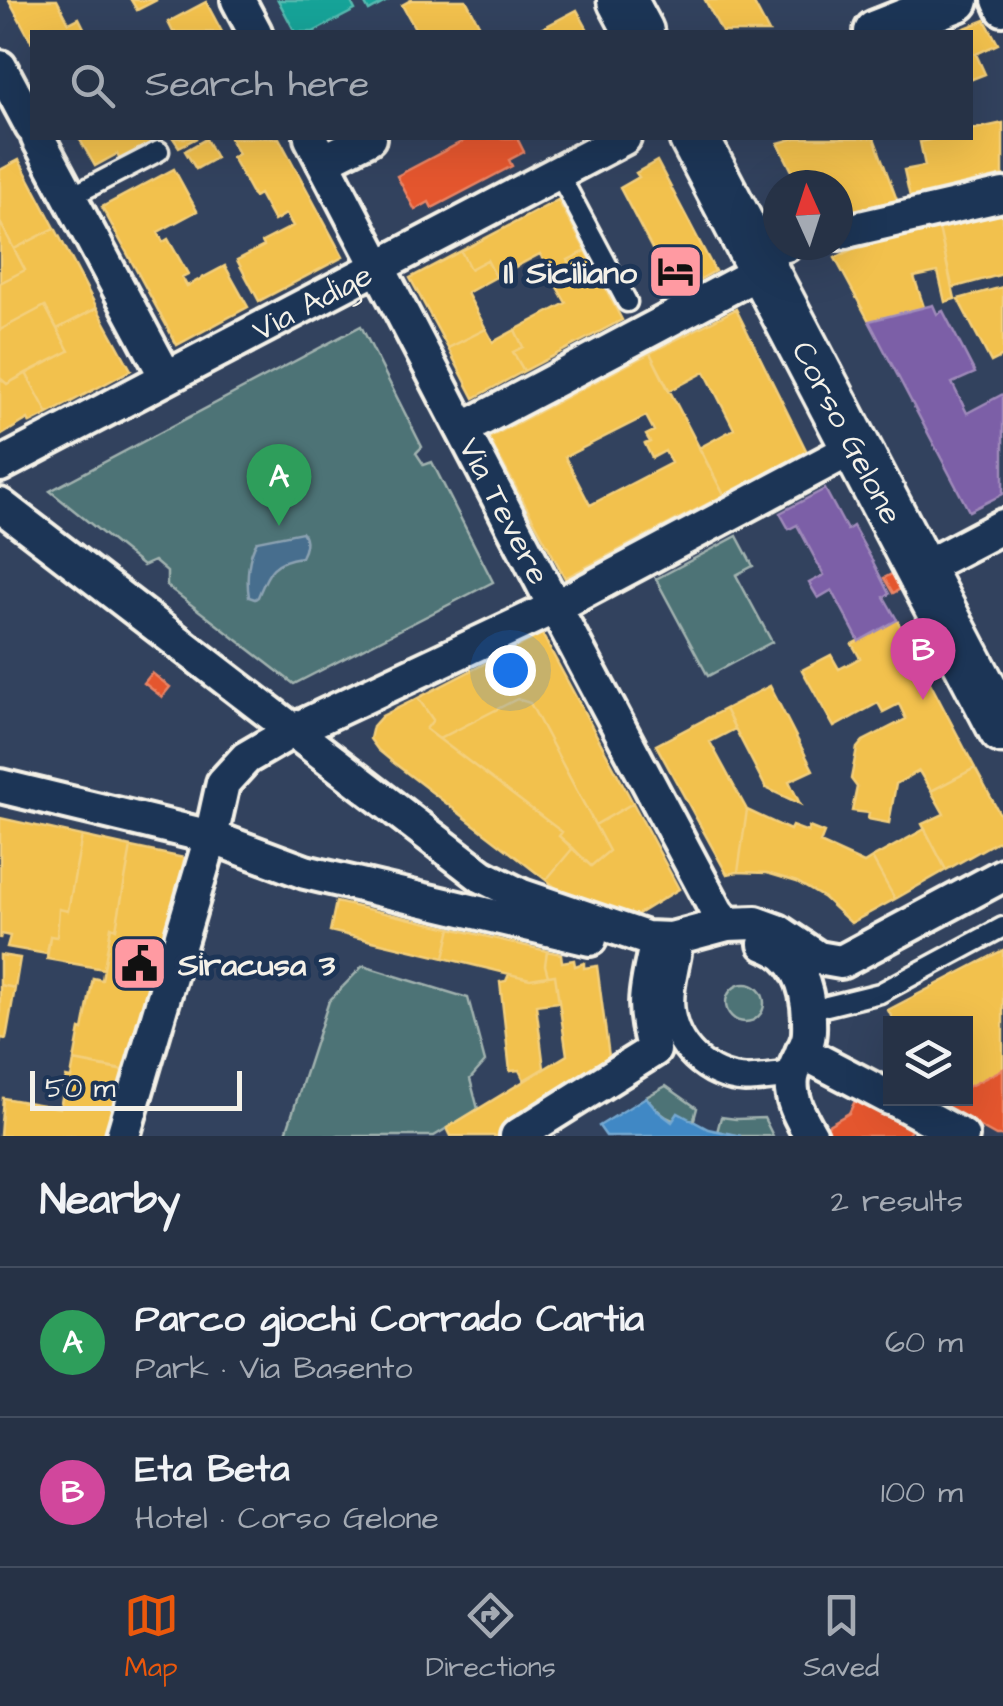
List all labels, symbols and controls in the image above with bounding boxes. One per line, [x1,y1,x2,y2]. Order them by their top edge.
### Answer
search box [30,30,973,140]
icon: search [65,58,120,113]
text: Search here [145,59,369,111]
north arrow [763,170,853,260]
hotel icon: Il Siciliano [646,242,706,302]
place label: Il Siciliano [504,251,638,296]
street label: Via Adige [245,253,380,353]
street label: Corso Gelone [780,333,913,532]
street label: Via Tevere [447,430,560,593]
pin: A [246,444,312,526]
pin: B [890,618,956,700]
your location [485,645,536,696]
public building icon: Siracusa 3 [109,934,169,994]
place label: Siracusa 3 [177,943,336,988]
map controls [883,1016,973,1106]
button: layers [883,1016,973,1106]
scale bar [30,1066,242,1110]
text: 50 m [45,1069,116,1108]
text: Nearby [40,1172,180,1230]
text: 2 results [831,1179,963,1224]
text: Parco giochi Corrado Cartia [135,1294,644,1346]
text: A [62,1320,83,1365]
text: 60 m [885,1320,963,1365]
text: Park · Via Basento [135,1346,412,1391]
text: Eta Beta [135,1444,290,1496]
text: B [61,1470,84,1515]
text: 100 m [881,1470,963,1515]
text: Hotel · Corso Gelone [135,1496,439,1541]
tab: Map [124,1588,179,1687]
tab: Directions [426,1588,556,1687]
tab: Saved [803,1588,879,1687]

